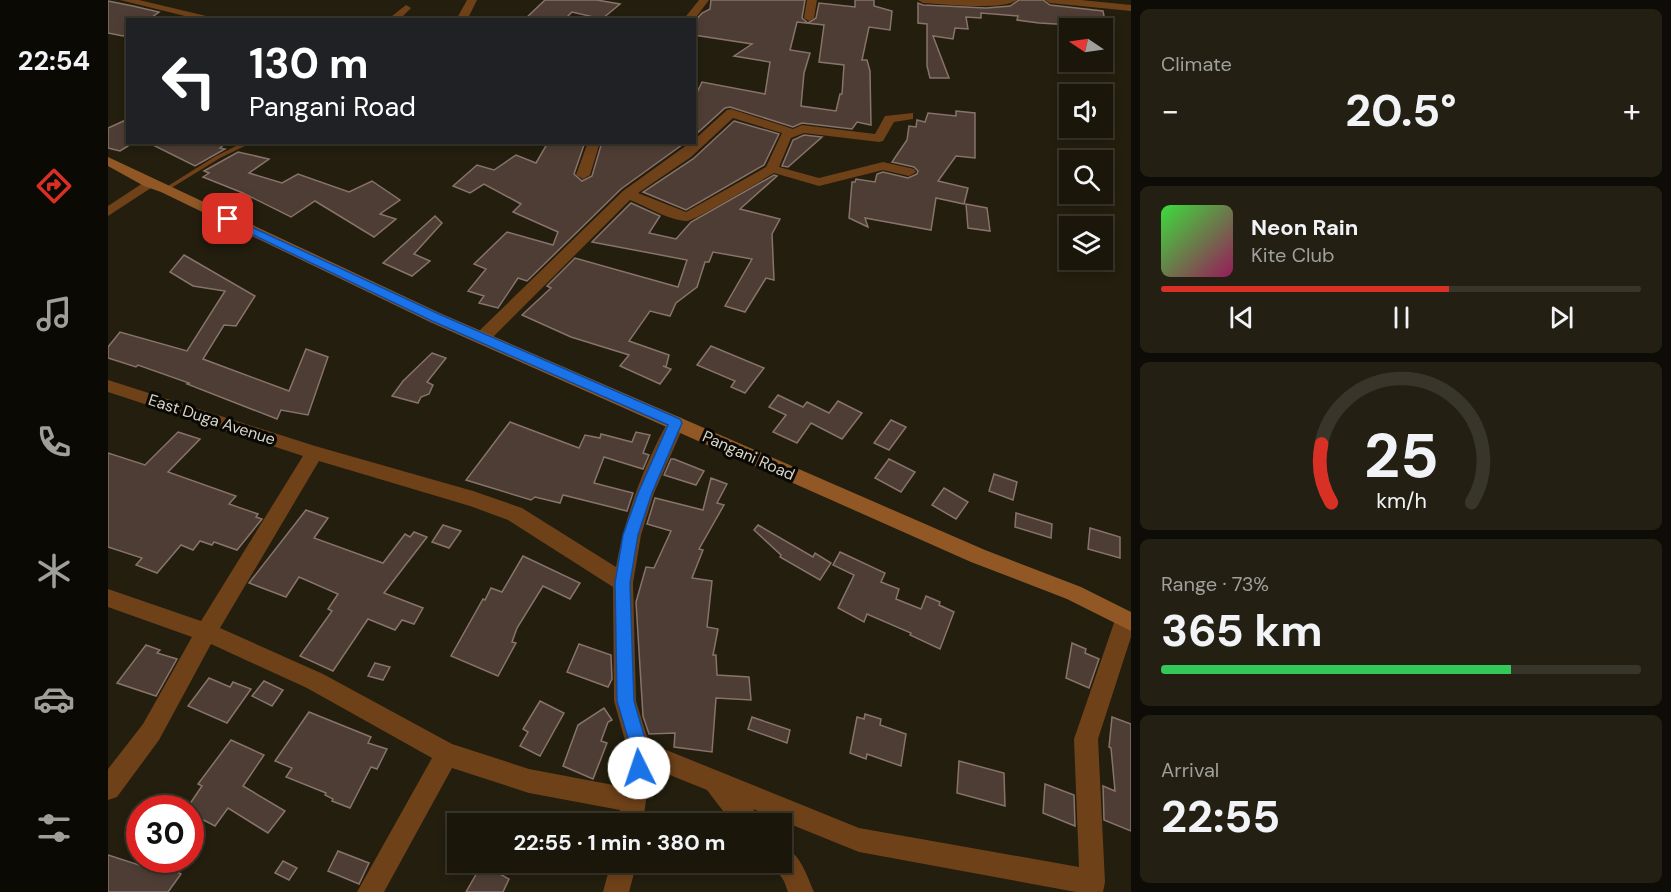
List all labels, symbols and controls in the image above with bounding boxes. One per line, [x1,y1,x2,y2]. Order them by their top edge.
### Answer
north arrow [1059,18,1113,72]
map controls [1059,18,1113,270]
text: 130 m [249,36,369,91]
icon: left [150,42,228,120]
text: 22:54 [18,43,90,78]
text: Climate [1161,51,1232,77]
text: 20.5° [1345,81,1457,140]
button: sound [1059,84,1113,138]
text: Pangani Road [249,89,416,124]
text: − [1161,89,1179,132]
text: + [1623,89,1641,132]
button: search [1059,150,1113,204]
icon: directions [33,165,75,207]
pin [202,193,253,244]
icon: arrive [211,202,244,235]
text: Neon Rain [1251,213,1358,242]
button: layers [1059,216,1113,270]
text: Kite Club [1251,242,1335,268]
icon: music [33,293,75,335]
icon: previous [1225,301,1258,334]
icon: pause [1385,301,1418,334]
icon: next [1545,301,1578,334]
street label: East Duga Avenue [146,389,278,450]
text: 25 [1364,415,1438,496]
icon: phone [33,421,75,463]
street label: Pangani Road [699,426,798,485]
text: km/h [1376,487,1426,515]
icon: climate [33,550,75,592]
text: Range · 73% [1161,571,1269,597]
text: 365 km [1161,601,1323,660]
icon: car [33,678,75,720]
position arrow [607,736,671,800]
text: Arrival [1161,757,1219,783]
text: 22:55 [1161,787,1280,846]
speed limit sign: 30 [126,795,204,873]
icon: filters [33,807,75,849]
text: 22:55 · 1 min · 380 m [513,828,726,857]

